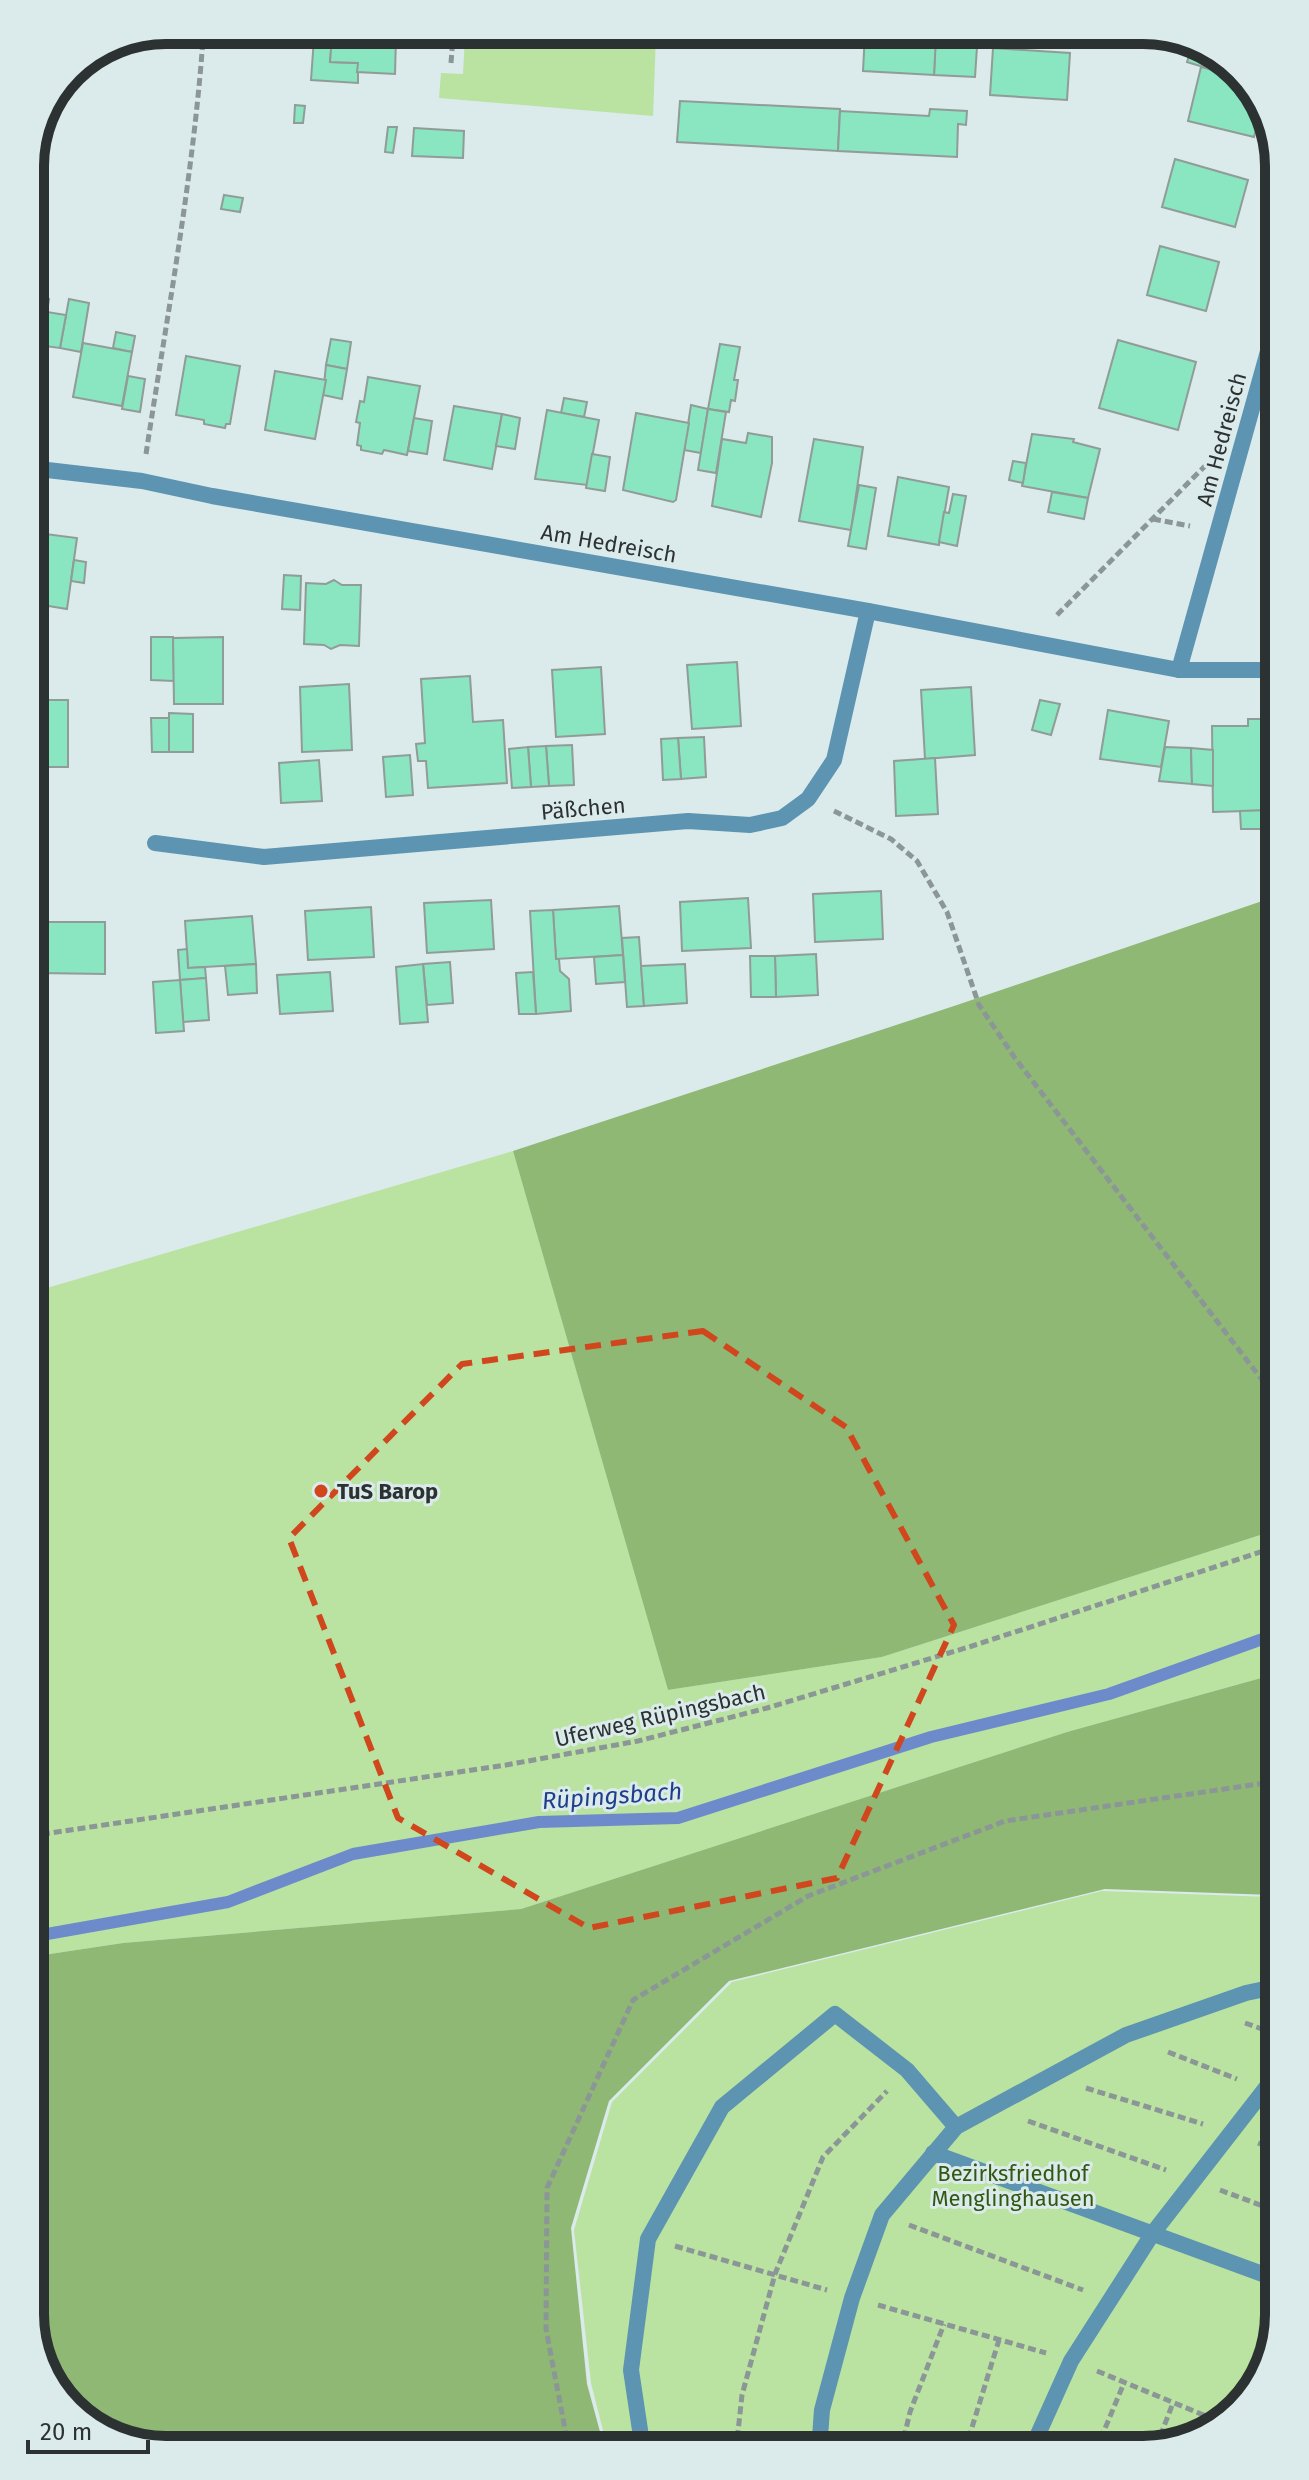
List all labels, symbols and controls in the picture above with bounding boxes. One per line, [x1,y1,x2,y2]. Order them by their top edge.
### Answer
street label: Am Hedreisch [1191,369,1252,509]
street label: Am Hedreisch [539,518,679,569]
street label: Päßchen [540,791,627,826]
place label: TuS Barop [337,1478,438,1505]
marker: TuS Barop [312,1482,330,1500]
street label: Uferweg Rüpingsbach [552,1678,768,1753]
water label: Rüpingsbach [541,1777,683,1815]
park label: Bezirksfriedhof Menglinghausen [931,2160,1095,2212]
scale bar [28,2404,148,2454]
text: 20 m [40,2418,92,2446]

